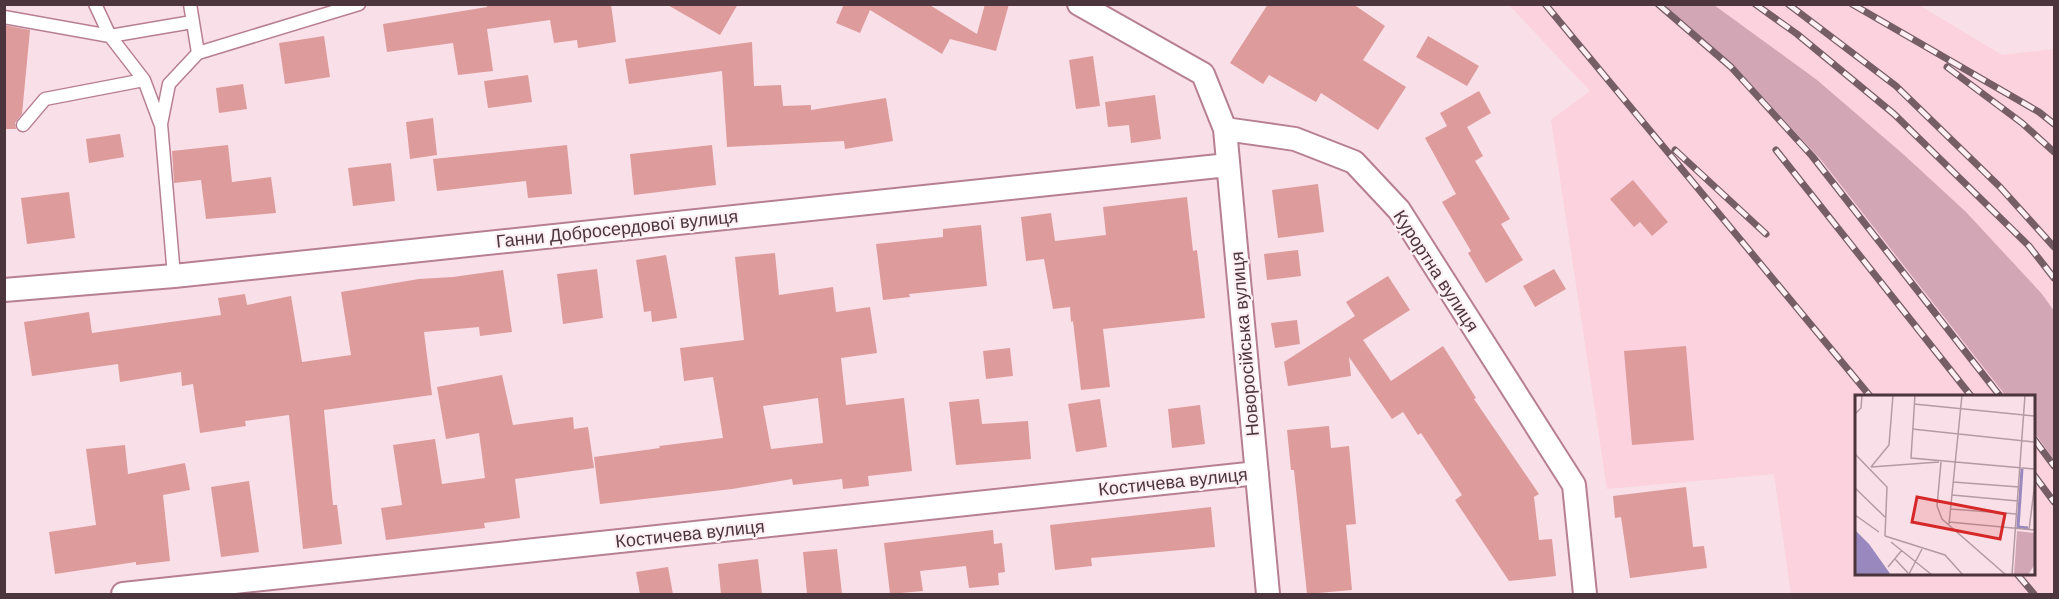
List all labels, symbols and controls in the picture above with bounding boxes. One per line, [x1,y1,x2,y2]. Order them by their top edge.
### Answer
street label: Ганни Добросердової вулиця [495,206,739,252]
street label: Курортна вулиця [1389,207,1483,335]
street label: Новоросійська вулиця [1227,251,1263,437]
inset map [1855,395,2035,575]
street label: Костичева вулиця [1097,464,1249,500]
street label: Костичева вулиця [614,516,766,552]

